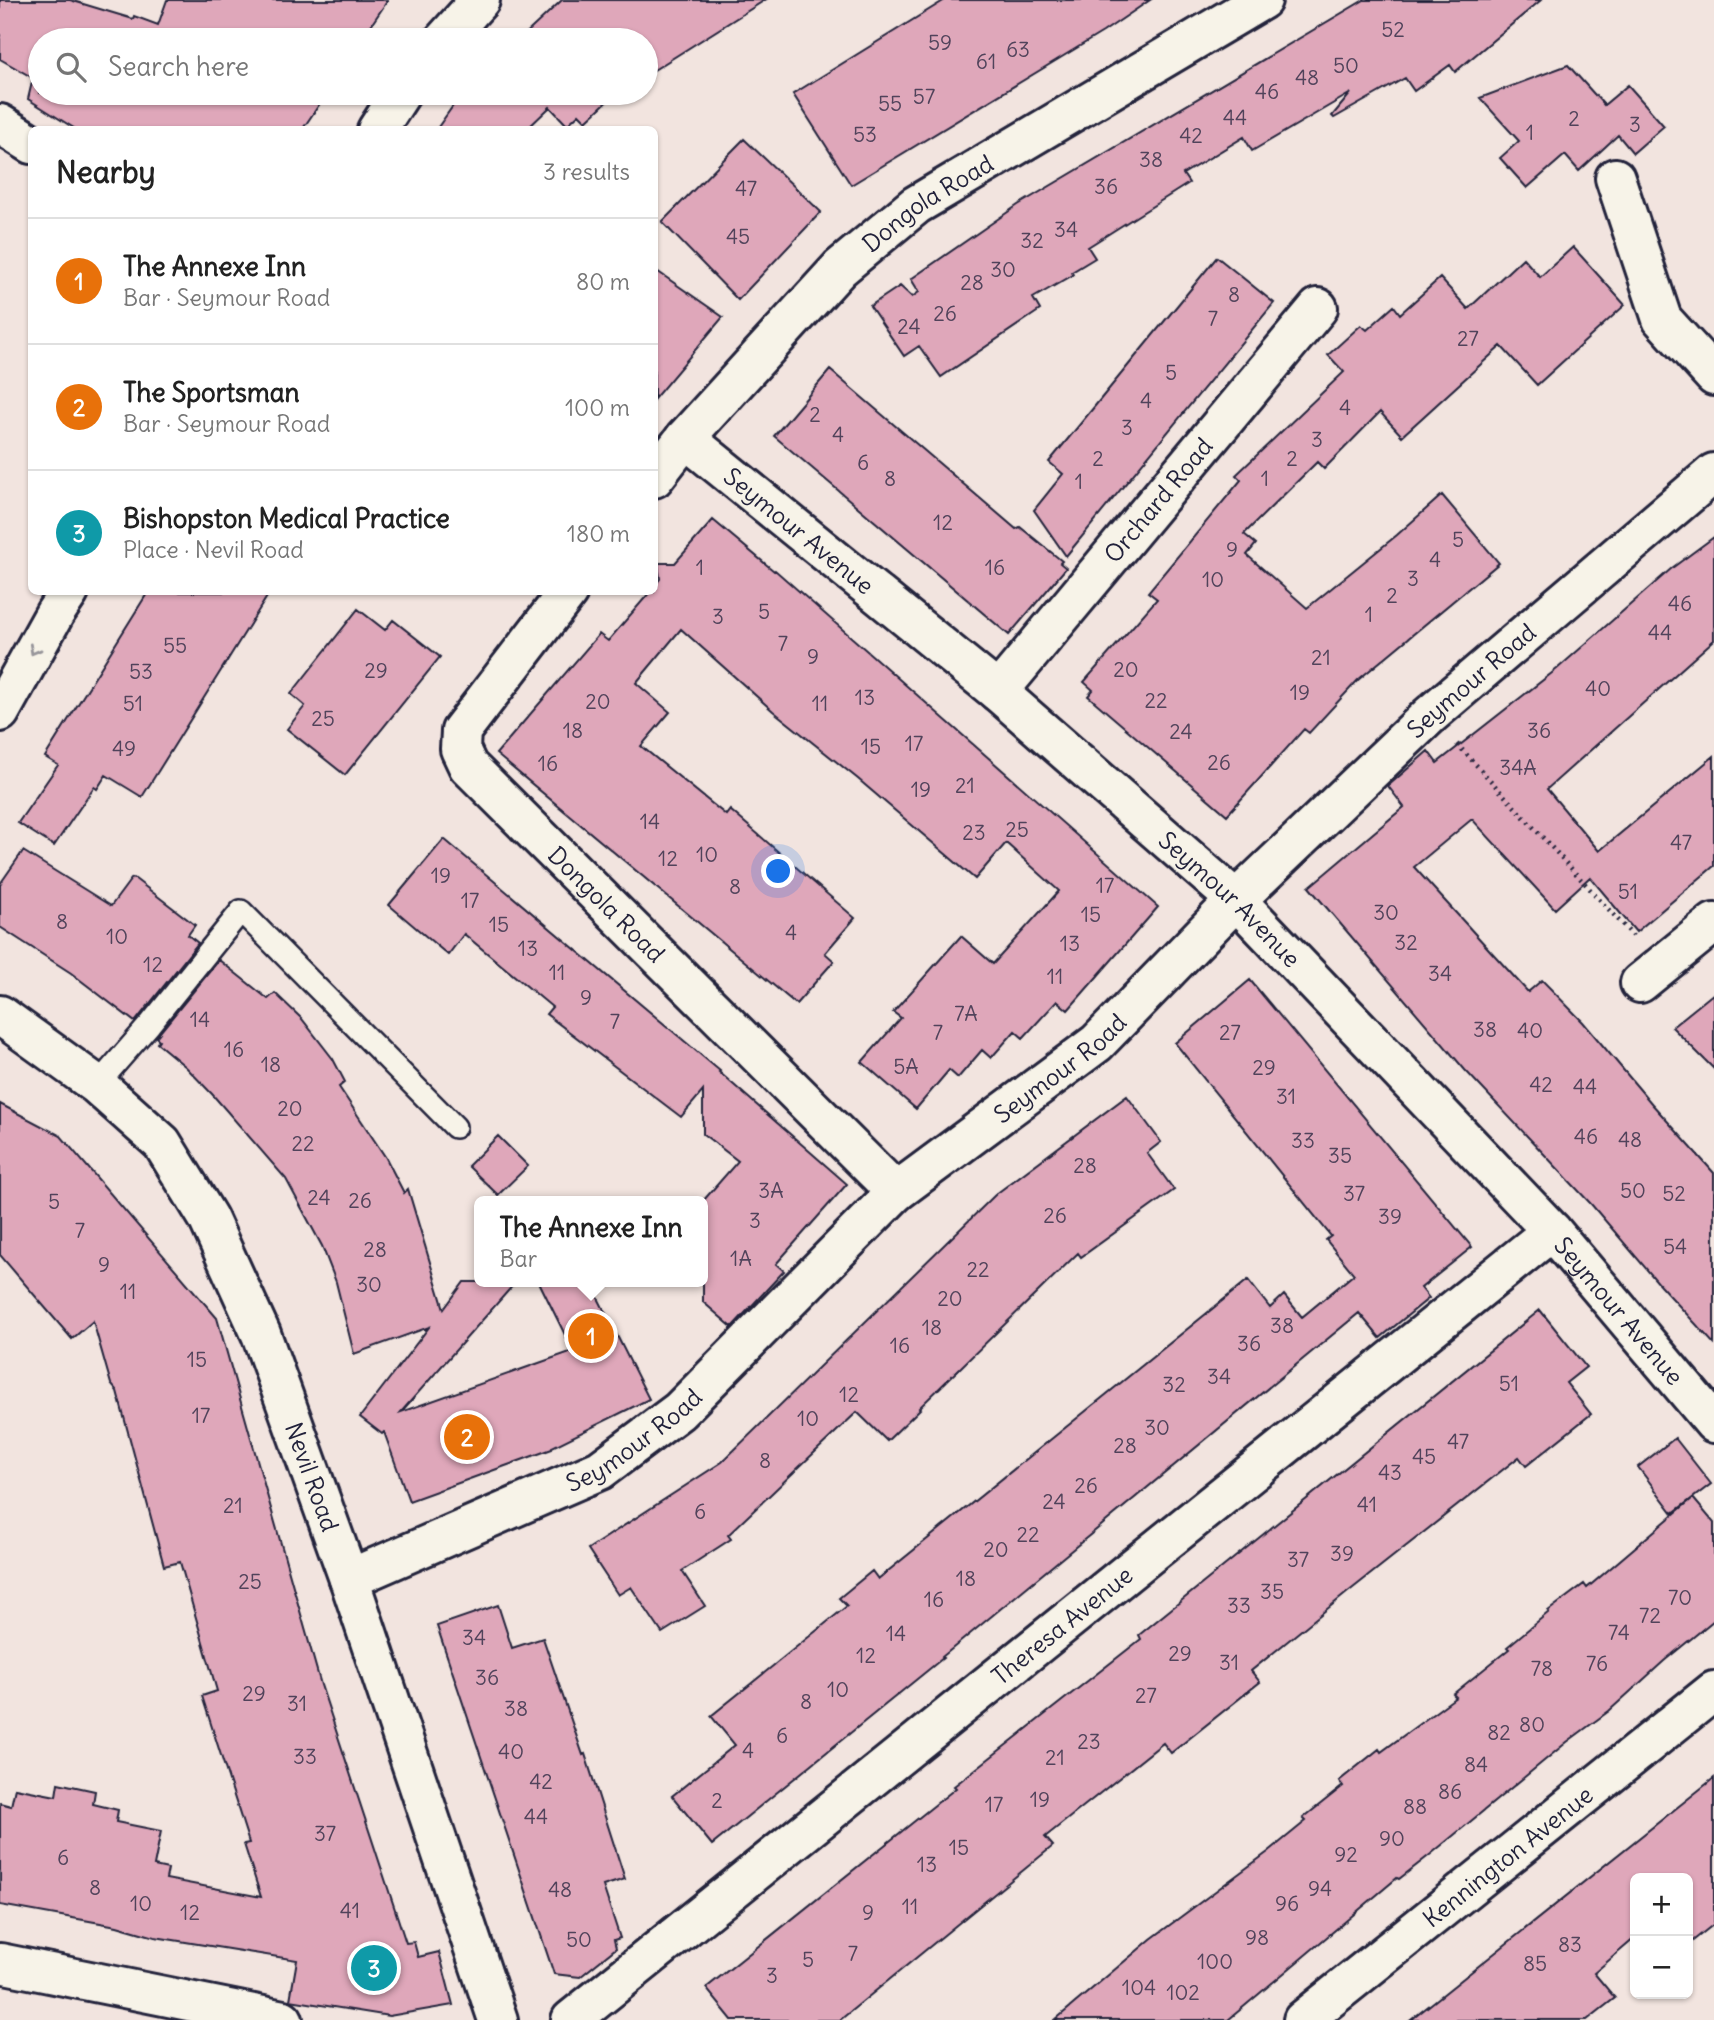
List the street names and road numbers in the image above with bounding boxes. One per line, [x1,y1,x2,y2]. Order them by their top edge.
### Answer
street label: Dongola Road [856,148,998,258]
street label: Orchard Road [1097,431,1219,569]
street label: Seymour Avenue [718,461,880,600]
street label: Seymour Road [1401,617,1542,744]
street label: Seymour Avenue [1153,825,1307,973]
street label: Dongola Road [542,840,671,969]
street label: Seymour Road [988,1007,1132,1129]
street label: Seymour Avenue [1548,1230,1690,1391]
street label: Seymour Road [561,1382,708,1498]
street label: Nevil Road [279,1418,346,1535]
street label: Theresa Avenue [985,1560,1138,1691]
street label: Kennington Avenue [1416,1779,1599,1933]

